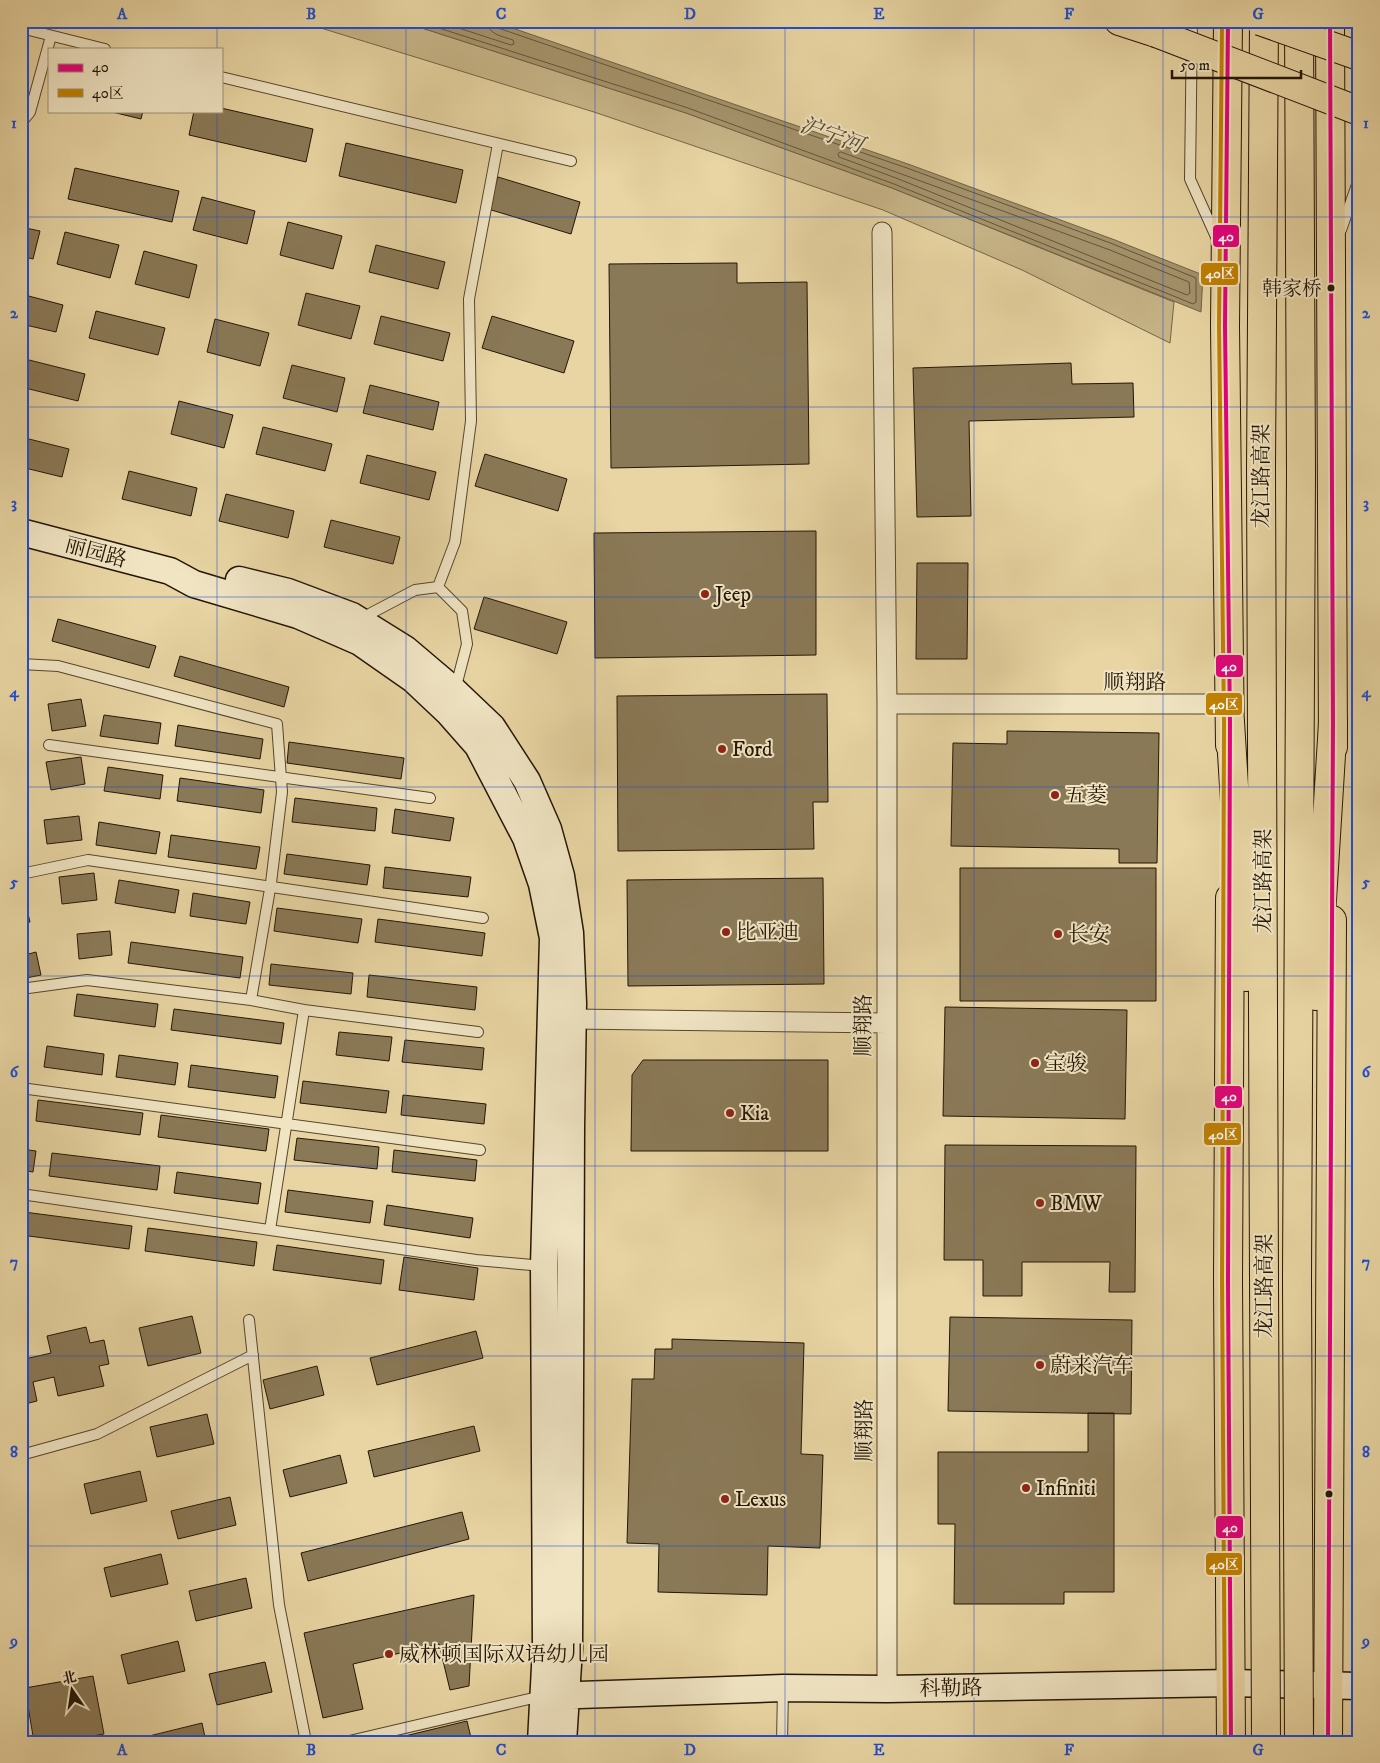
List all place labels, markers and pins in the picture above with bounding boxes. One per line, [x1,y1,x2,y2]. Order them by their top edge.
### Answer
place label: 韩家桥 [1262,277,1322,302]
marker: 韩家桥 [1326,283,1336,293]
place label: Jeep [713,582,751,608]
marker: Jeep [699,588,711,600]
place label: Ford [732,737,773,763]
marker: Ford [716,743,728,755]
place label: 五菱 [1065,783,1107,809]
marker: 五菱 [1049,789,1061,801]
place label: 比亚迪 [736,920,799,946]
place label: 长安 [1068,922,1110,948]
marker: 比亚迪 [720,926,732,938]
marker: 长安 [1052,928,1064,940]
place label: 宝骏 [1045,1051,1087,1077]
marker: 宝骏 [1029,1057,1041,1069]
place label: Kia [740,1101,769,1127]
marker: Kia [724,1107,736,1119]
place label: BMW [1050,1191,1102,1217]
marker: BMW [1034,1197,1046,1209]
place label: 蔚来汽车 [1050,1353,1134,1379]
marker: 蔚来汽车 [1034,1359,1046,1371]
place label: Infiniti [1036,1476,1096,1502]
marker: Infiniti [1020,1482,1032,1494]
place label: Lexus [735,1487,786,1513]
unlabelled marker [1324,1489,1334,1499]
marker: Lexus [719,1493,731,1505]
place label: 威林顿国际双语幼儿园 [399,1642,609,1668]
marker: 威林顿国际双语幼儿园 [383,1648,395,1660]

